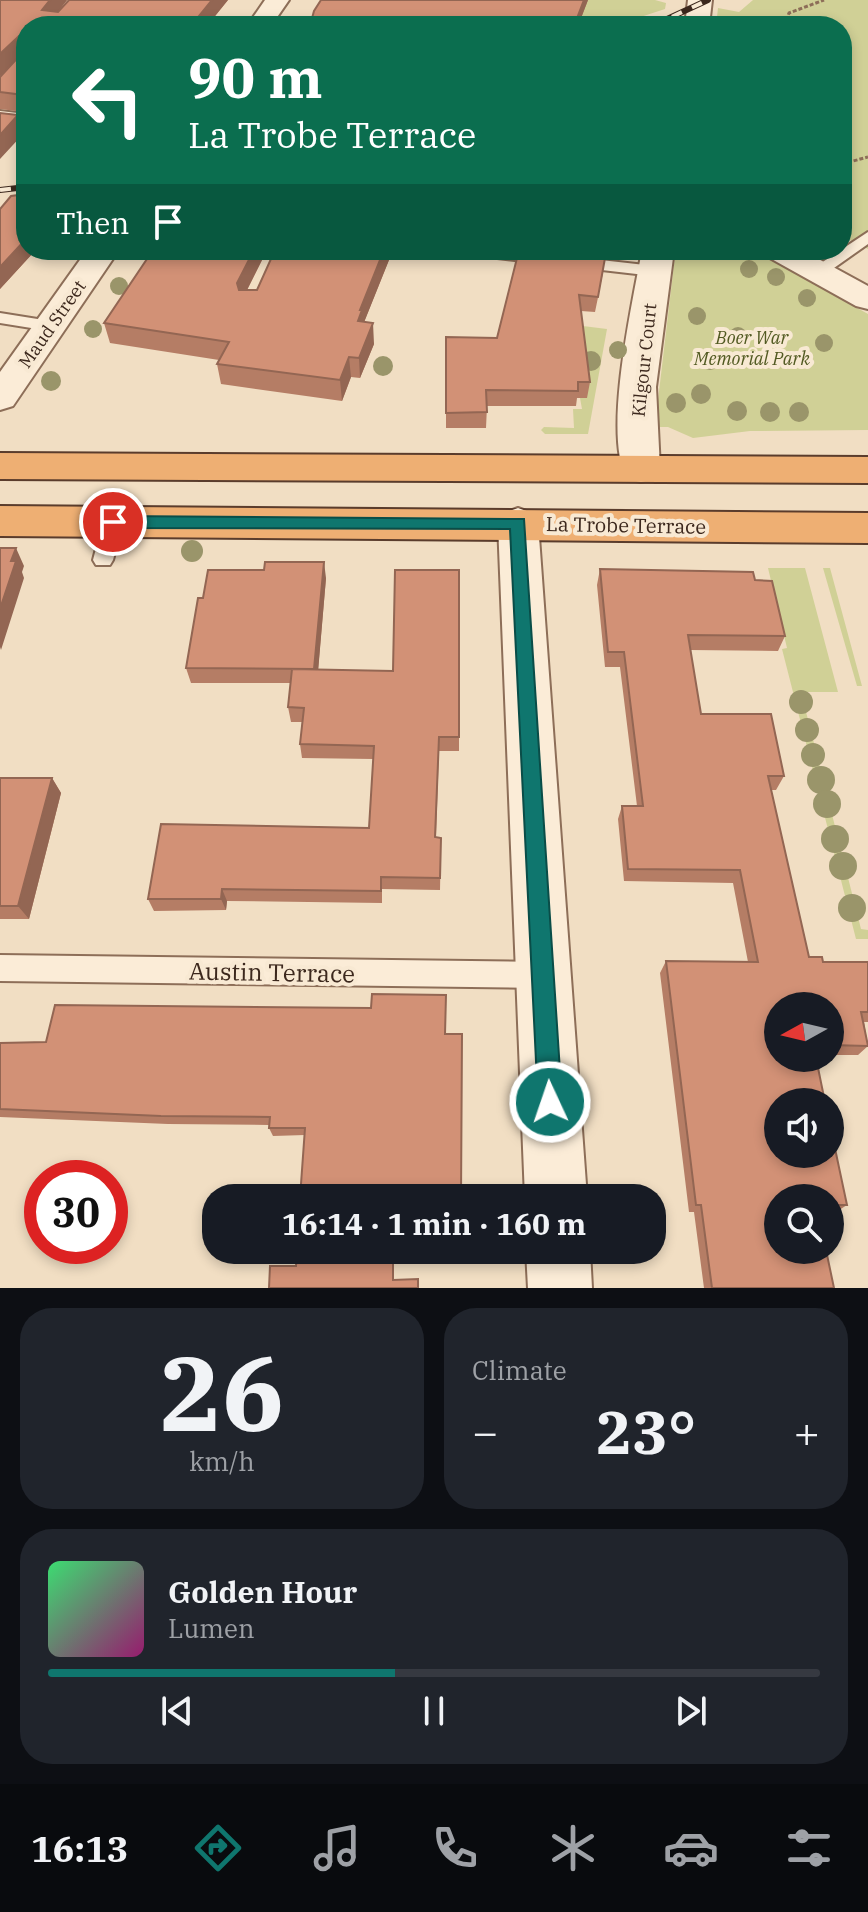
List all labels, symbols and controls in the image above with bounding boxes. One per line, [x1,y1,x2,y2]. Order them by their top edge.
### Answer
text: 90 m [188,41,323,113]
icon: left [56,48,160,152]
text: La Trobe Terrace [188,111,476,158]
icon: arrive [146,200,190,244]
text: Then [56,203,130,242]
street label: Maud Street [13,276,91,372]
street label: Kilgour Court [627,302,661,418]
park label: Boer War Memorial Park [693,326,810,370]
pin [79,488,147,556]
icon: arrive [91,500,135,544]
street label: La Trobe Terrace [546,510,706,540]
street label: Austin Terrace [189,955,355,989]
north arrow [764,992,844,1072]
map controls [764,992,844,1264]
position arrow [508,1060,592,1144]
button: sound [764,1088,844,1168]
speed limit sign: 30 [24,1160,128,1264]
button: search [764,1184,844,1264]
text: 16:14 · 1 min · 160 m [282,1204,586,1243]
text: 26 [160,1324,284,1460]
text: Climate [472,1353,567,1387]
text: 23° [596,1392,696,1471]
text: − [472,1403,498,1460]
text: + [794,1403,820,1460]
text: km/h [189,1444,255,1478]
text: Golden Hour [168,1572,357,1611]
text: Lumen [168,1611,255,1645]
icon: previous [155,1689,199,1733]
icon: pause [412,1689,456,1733]
icon: next [669,1689,713,1733]
icon: directions [190,1820,246,1876]
icon: music [309,1820,365,1876]
icon: phone [427,1820,483,1876]
icon: climate [545,1820,601,1876]
icon: car [663,1820,719,1876]
icon: filters [781,1820,837,1876]
text: 16:13 [31,1825,128,1872]

